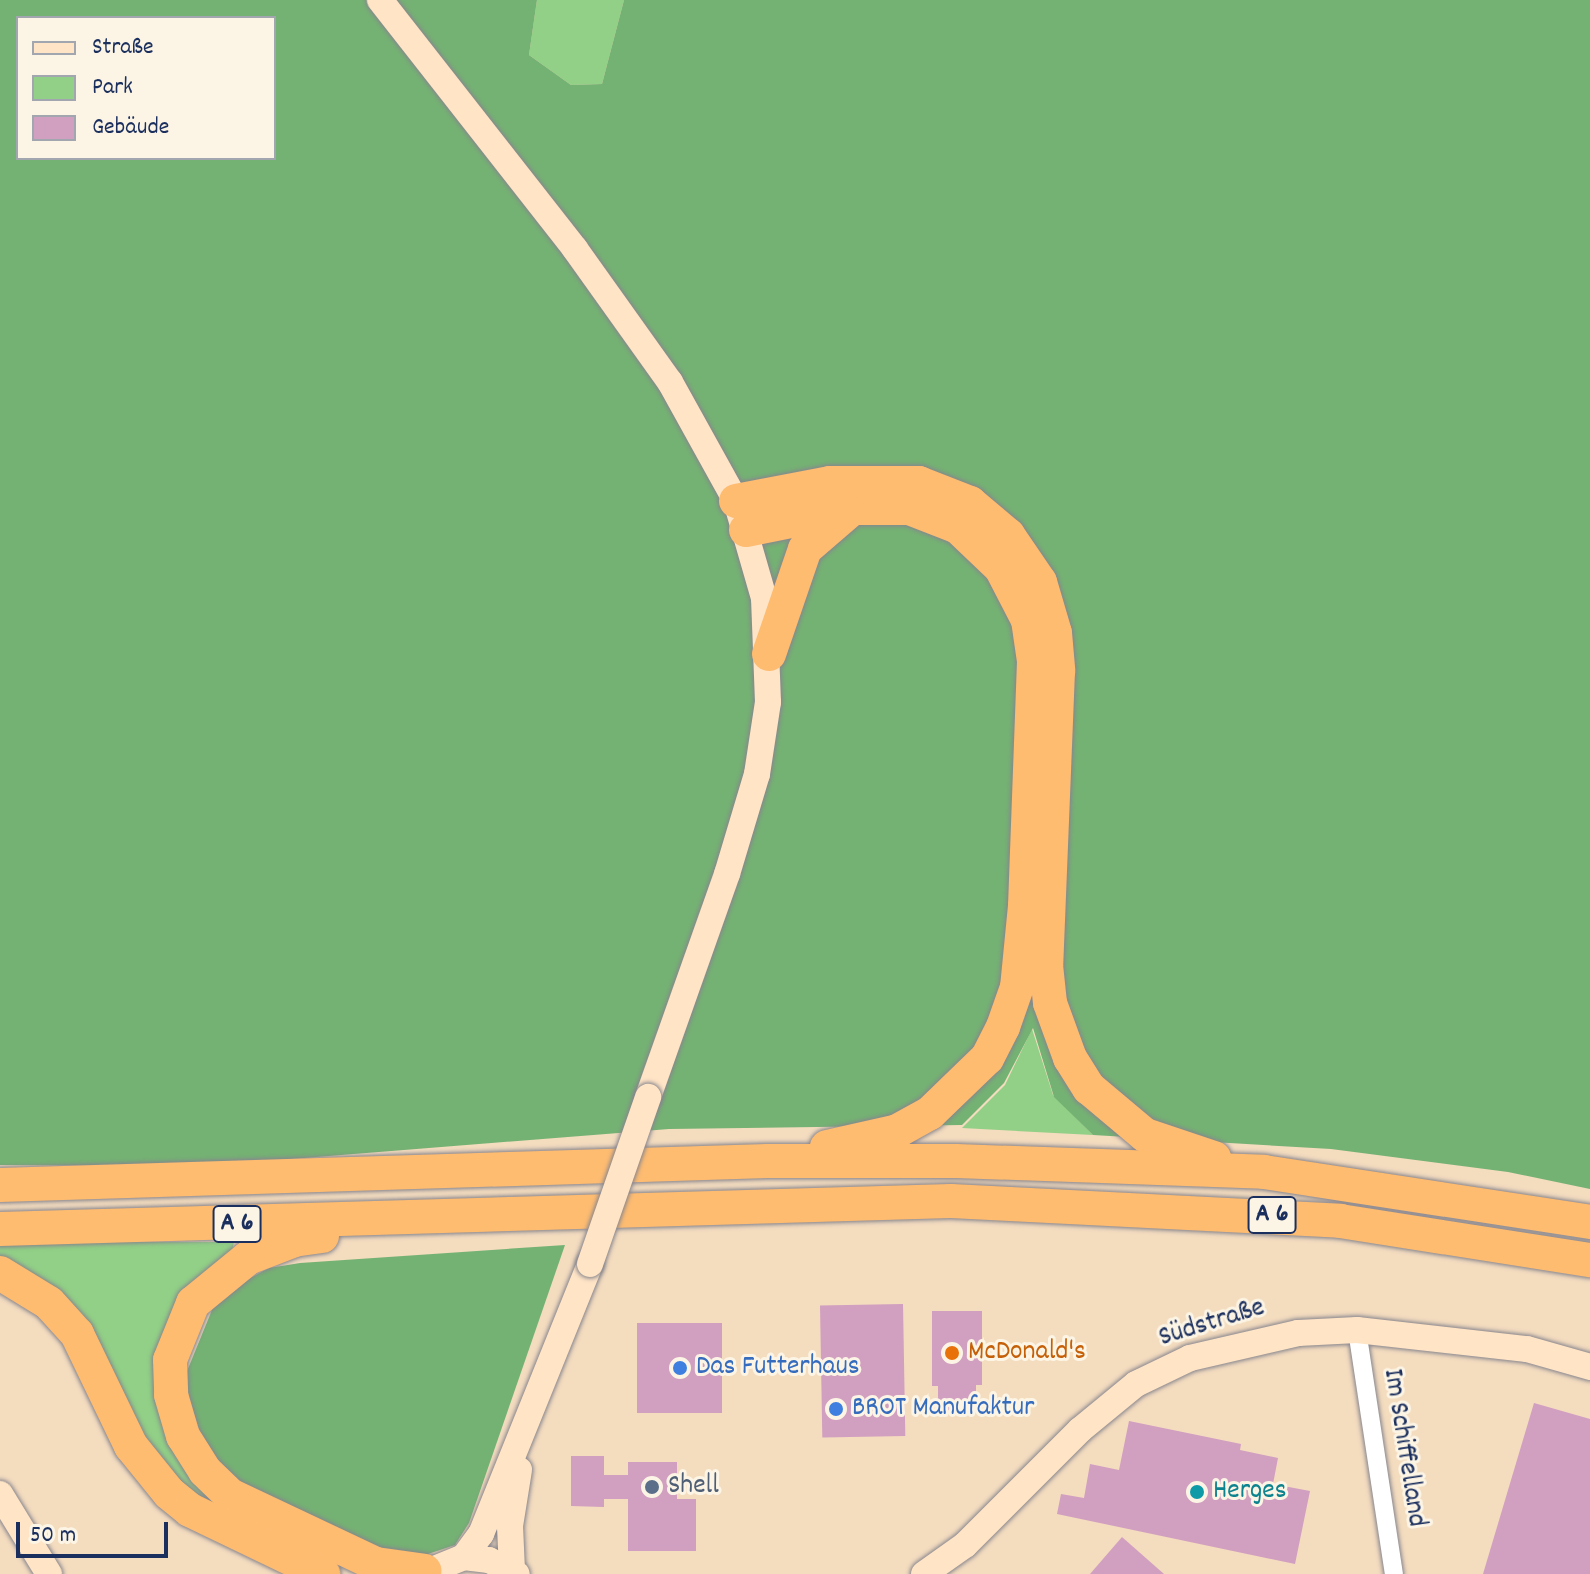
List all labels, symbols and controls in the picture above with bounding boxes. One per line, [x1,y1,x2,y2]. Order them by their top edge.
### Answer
legend [16,16,276,160]
text: Straße [92,31,154,65]
text: Park [92,71,133,105]
text: Gebäude [92,111,169,145]
road number: A 6 [1246,1193,1298,1237]
road number: A 6 [211,1202,263,1246]
street label: Südstraße [1155,1292,1269,1356]
place label: McDonald's [968,1336,1086,1370]
marker: McDonald's [943,1344,961,1362]
place label: Das Futterhaus [696,1351,860,1385]
marker: Das Futterhaus [671,1359,689,1377]
street label: Im Schiffelland [1374,1367,1432,1529]
place label: BROT Manufaktur [852,1392,1034,1426]
marker: BROT Manufaktur [827,1400,845,1418]
place label: Shell [668,1470,719,1504]
place label: Herges [1213,1475,1286,1509]
marker: Shell [643,1478,661,1496]
marker: Herges [1188,1483,1206,1501]
scale bar [20,1506,172,1556]
text: 50 m [30,1519,76,1553]

